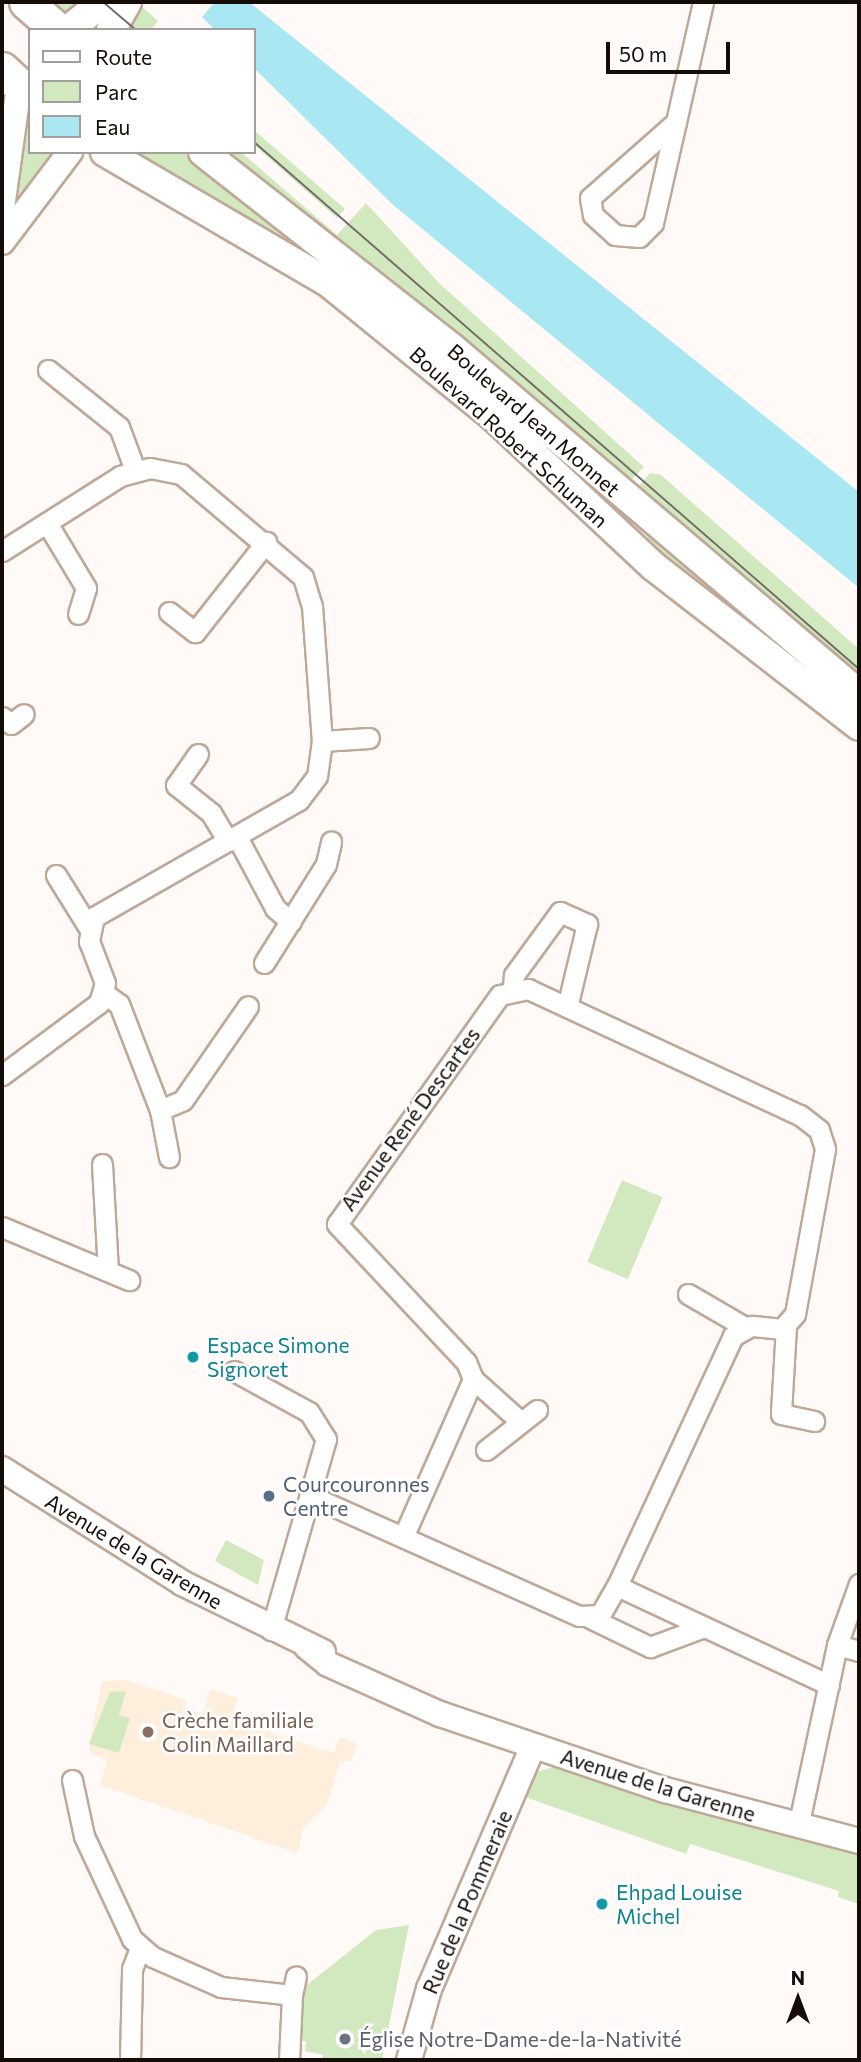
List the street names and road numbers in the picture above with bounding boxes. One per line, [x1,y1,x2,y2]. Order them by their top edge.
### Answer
street label: Boulevard Jean Monnet [443,338,625,502]
street label: Boulevard Robert Schuman [405,341,613,533]
street label: Avenue René Descartes [335,1022,485,1216]
street label: Avenue de la Garenne [41,1488,227,1614]
street label: Avenue de la Garenne [558,1743,758,1827]
street label: Rue de la Pommeraie [417,1806,517,1998]

